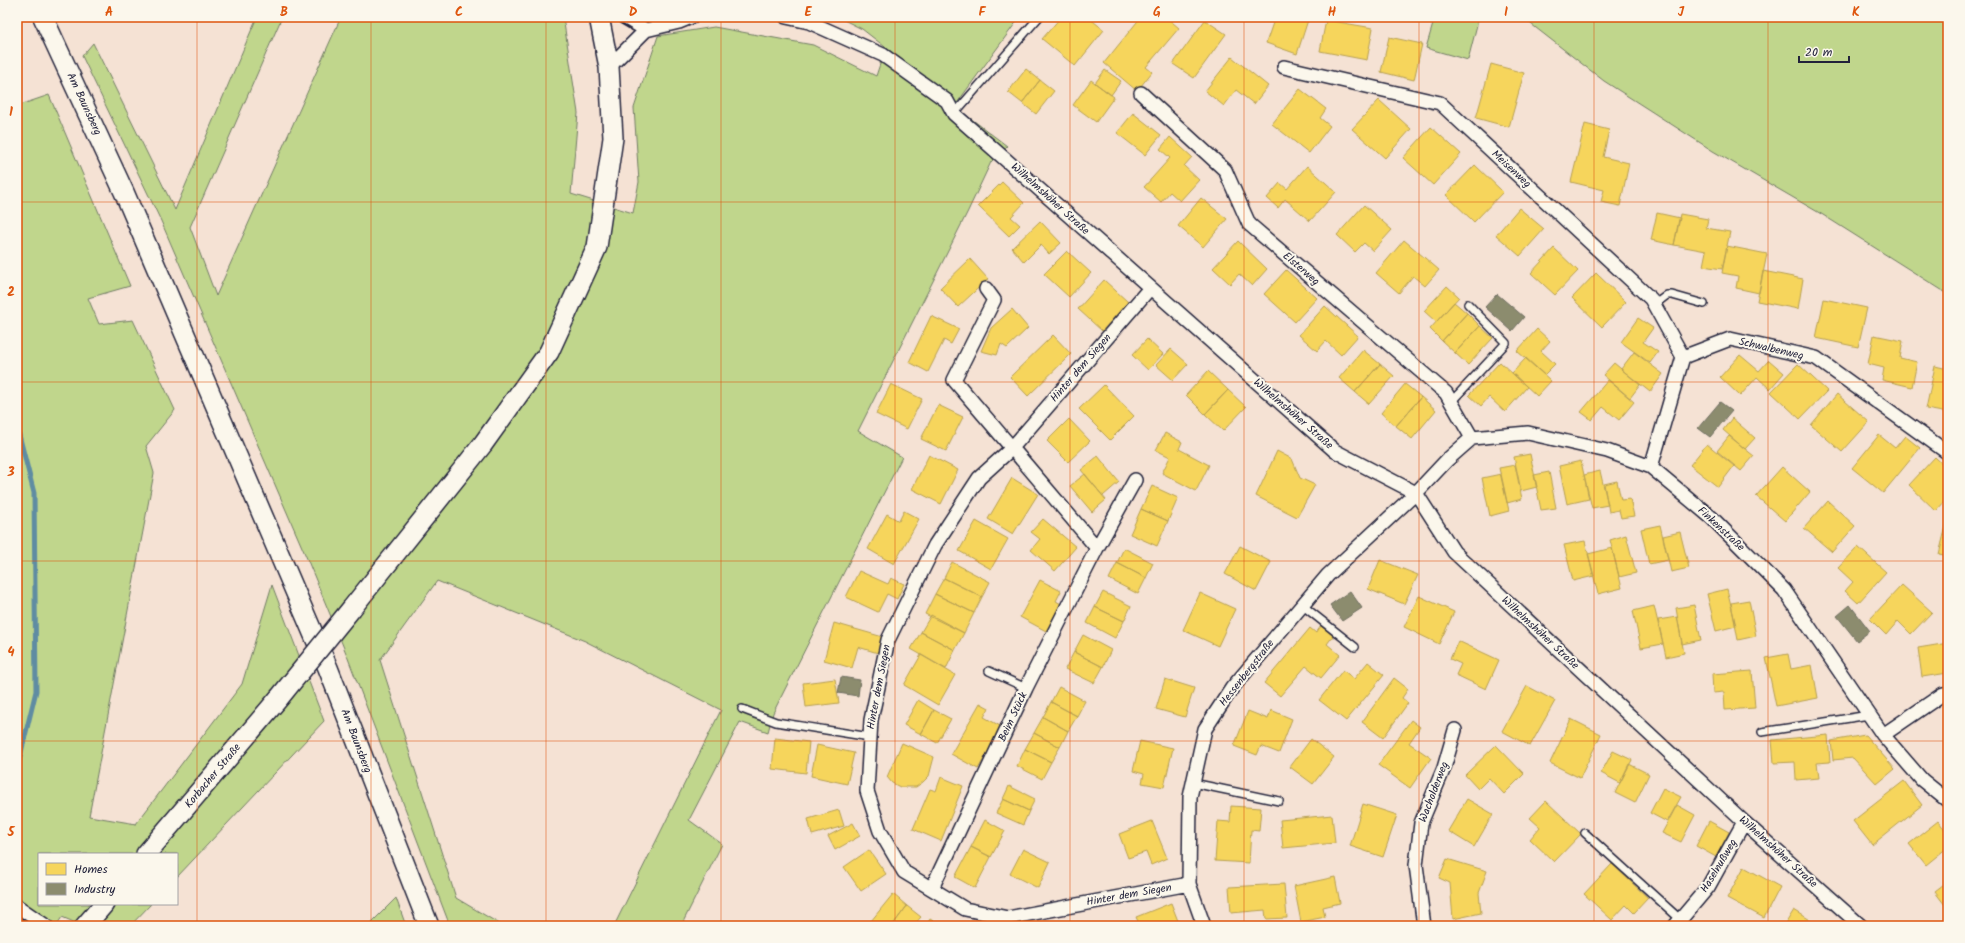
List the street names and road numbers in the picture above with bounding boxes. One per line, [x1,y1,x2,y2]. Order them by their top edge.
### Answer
street label: Am Baunsberg [62,70,106,138]
street label: Meisenweg [1487,146,1535,192]
street label: Wilhelmshöher Straße [1006,159,1094,239]
street label: Elsterweg [1278,248,1324,290]
street label: Hinter dem Siegen [1046,329,1116,406]
street label: Schwalbenweg [1737,333,1805,365]
street label: Wilhelmshöher Straße [1249,374,1337,454]
street label: Finkenstraße [1693,502,1749,556]
street label: Wilhelmshöher Straße [1497,592,1583,674]
street label: Hessenbergstraße [1215,635,1279,711]
street label: Hinter dem Siegen [862,643,896,731]
street label: Beim Stück [994,688,1033,745]
street label: Am Baunsberg [336,706,376,776]
street label: Korbacher Straße [180,739,246,812]
street label: Wacholderweg [1414,759,1454,825]
street label: Wilhelmshöher Straße [1734,812,1822,892]
street label: Haselnußweg [1696,836,1742,896]
street label: Hinter dem Siegen [1085,879,1173,911]

